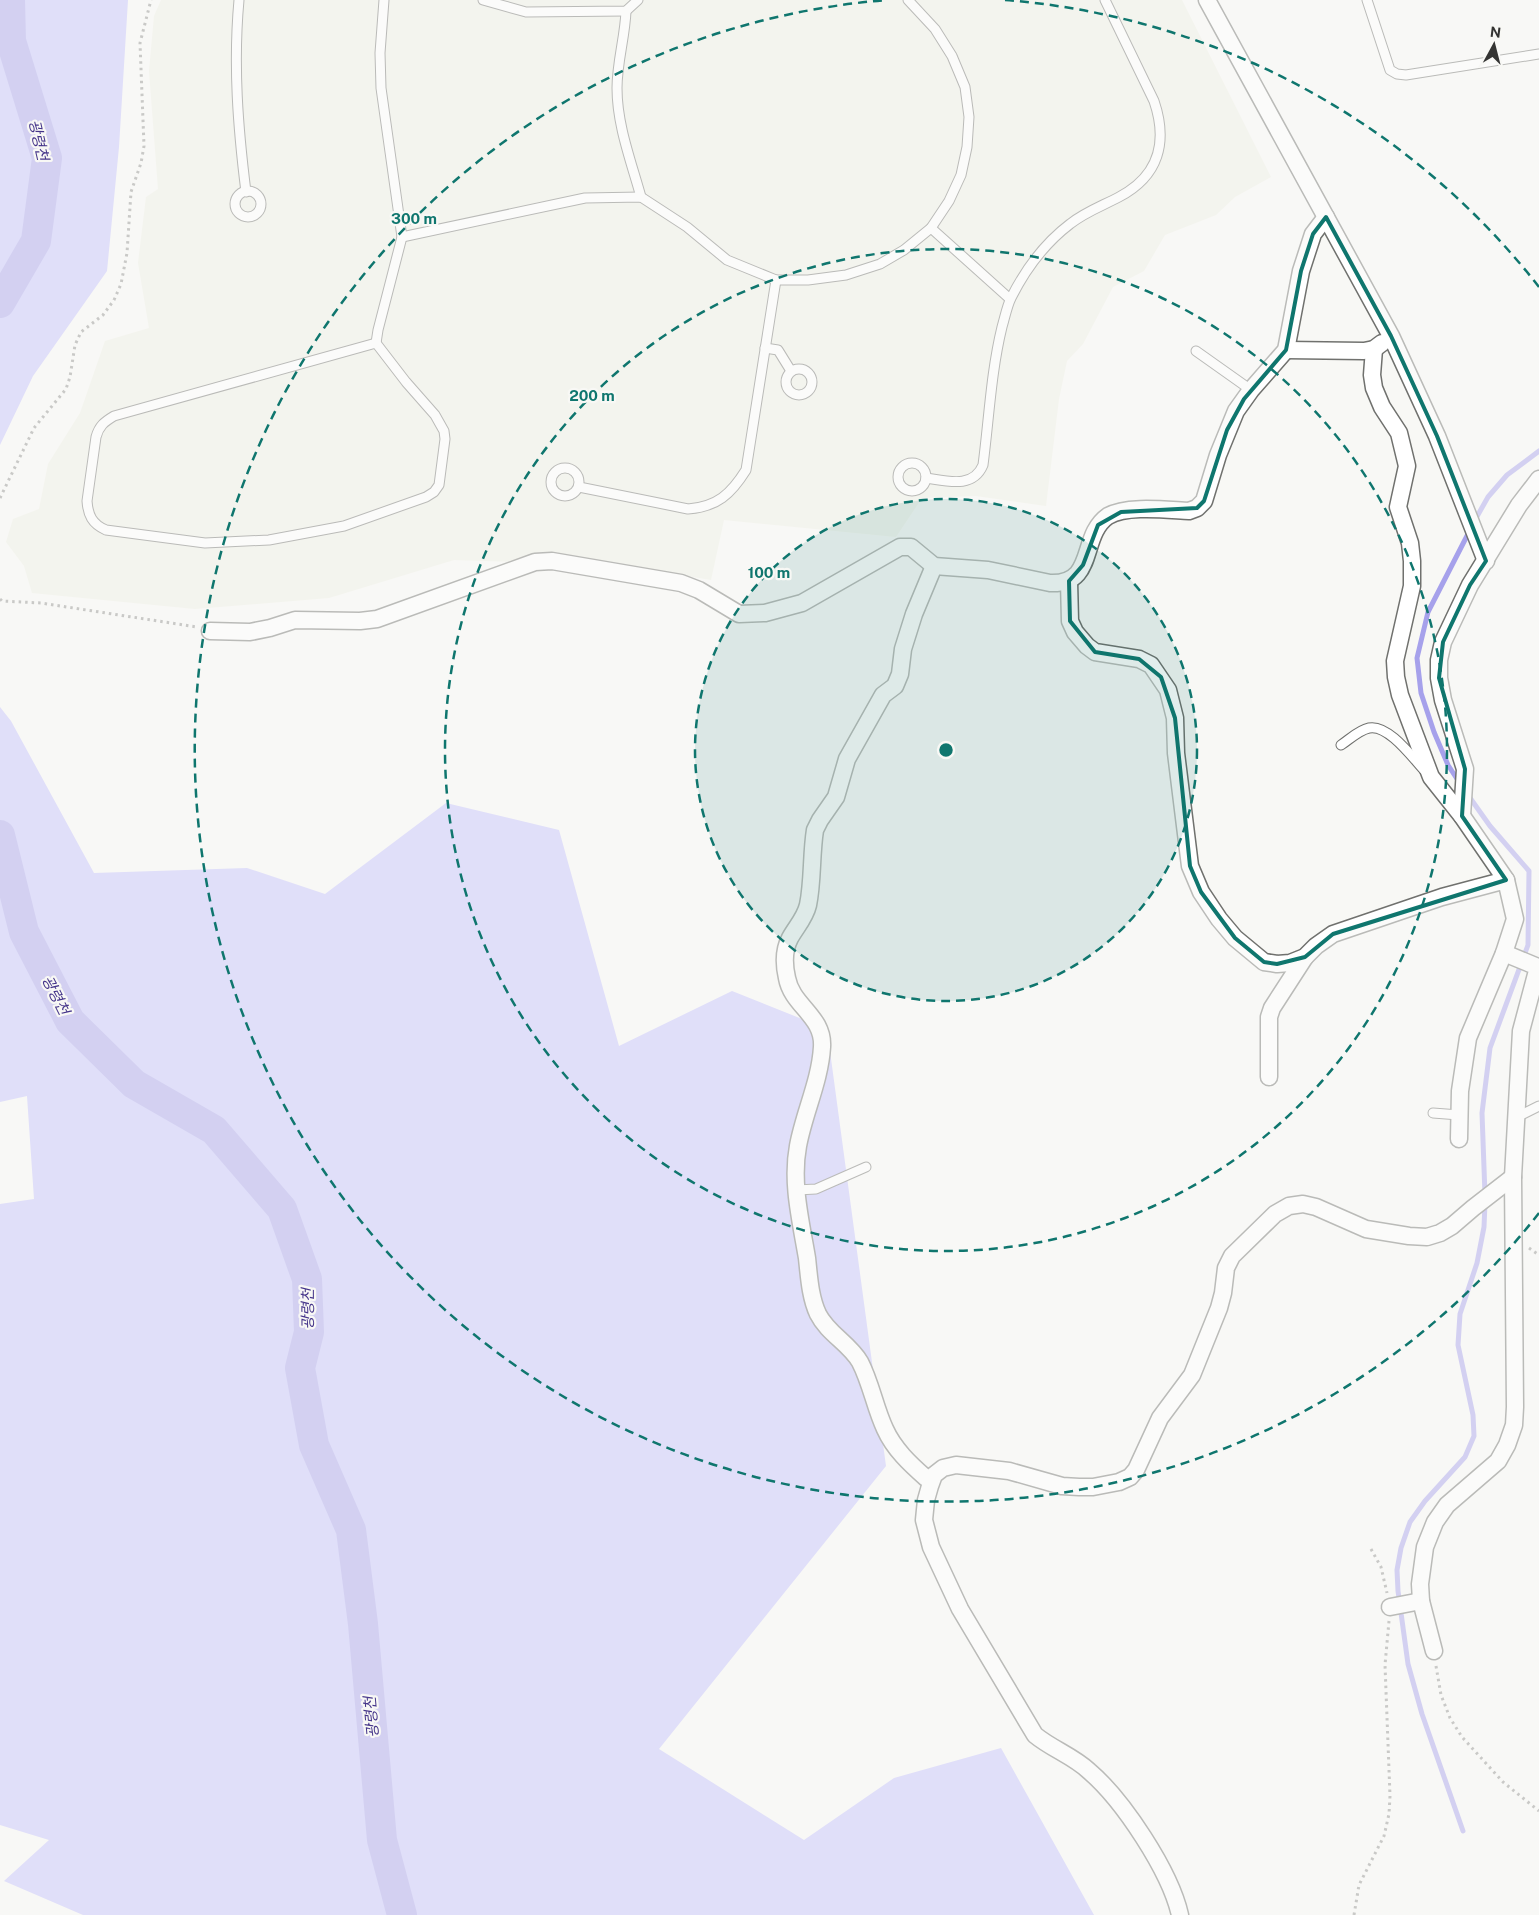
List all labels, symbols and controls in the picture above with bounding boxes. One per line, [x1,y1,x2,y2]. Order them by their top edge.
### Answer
north arrow [1469,20,1519,70]
text: N [1489,23,1502,41]
water label: 광령천 [26,118,52,164]
text: 300 m [391,210,437,227]
text: 200 m [569,387,615,404]
text: 100 m [748,564,790,581]
centre of rings [937,741,955,759]
water label: 광령천 [39,973,74,1019]
water label: 광령천 [299,1286,316,1330]
water label: 광령천 [361,1693,381,1738]

